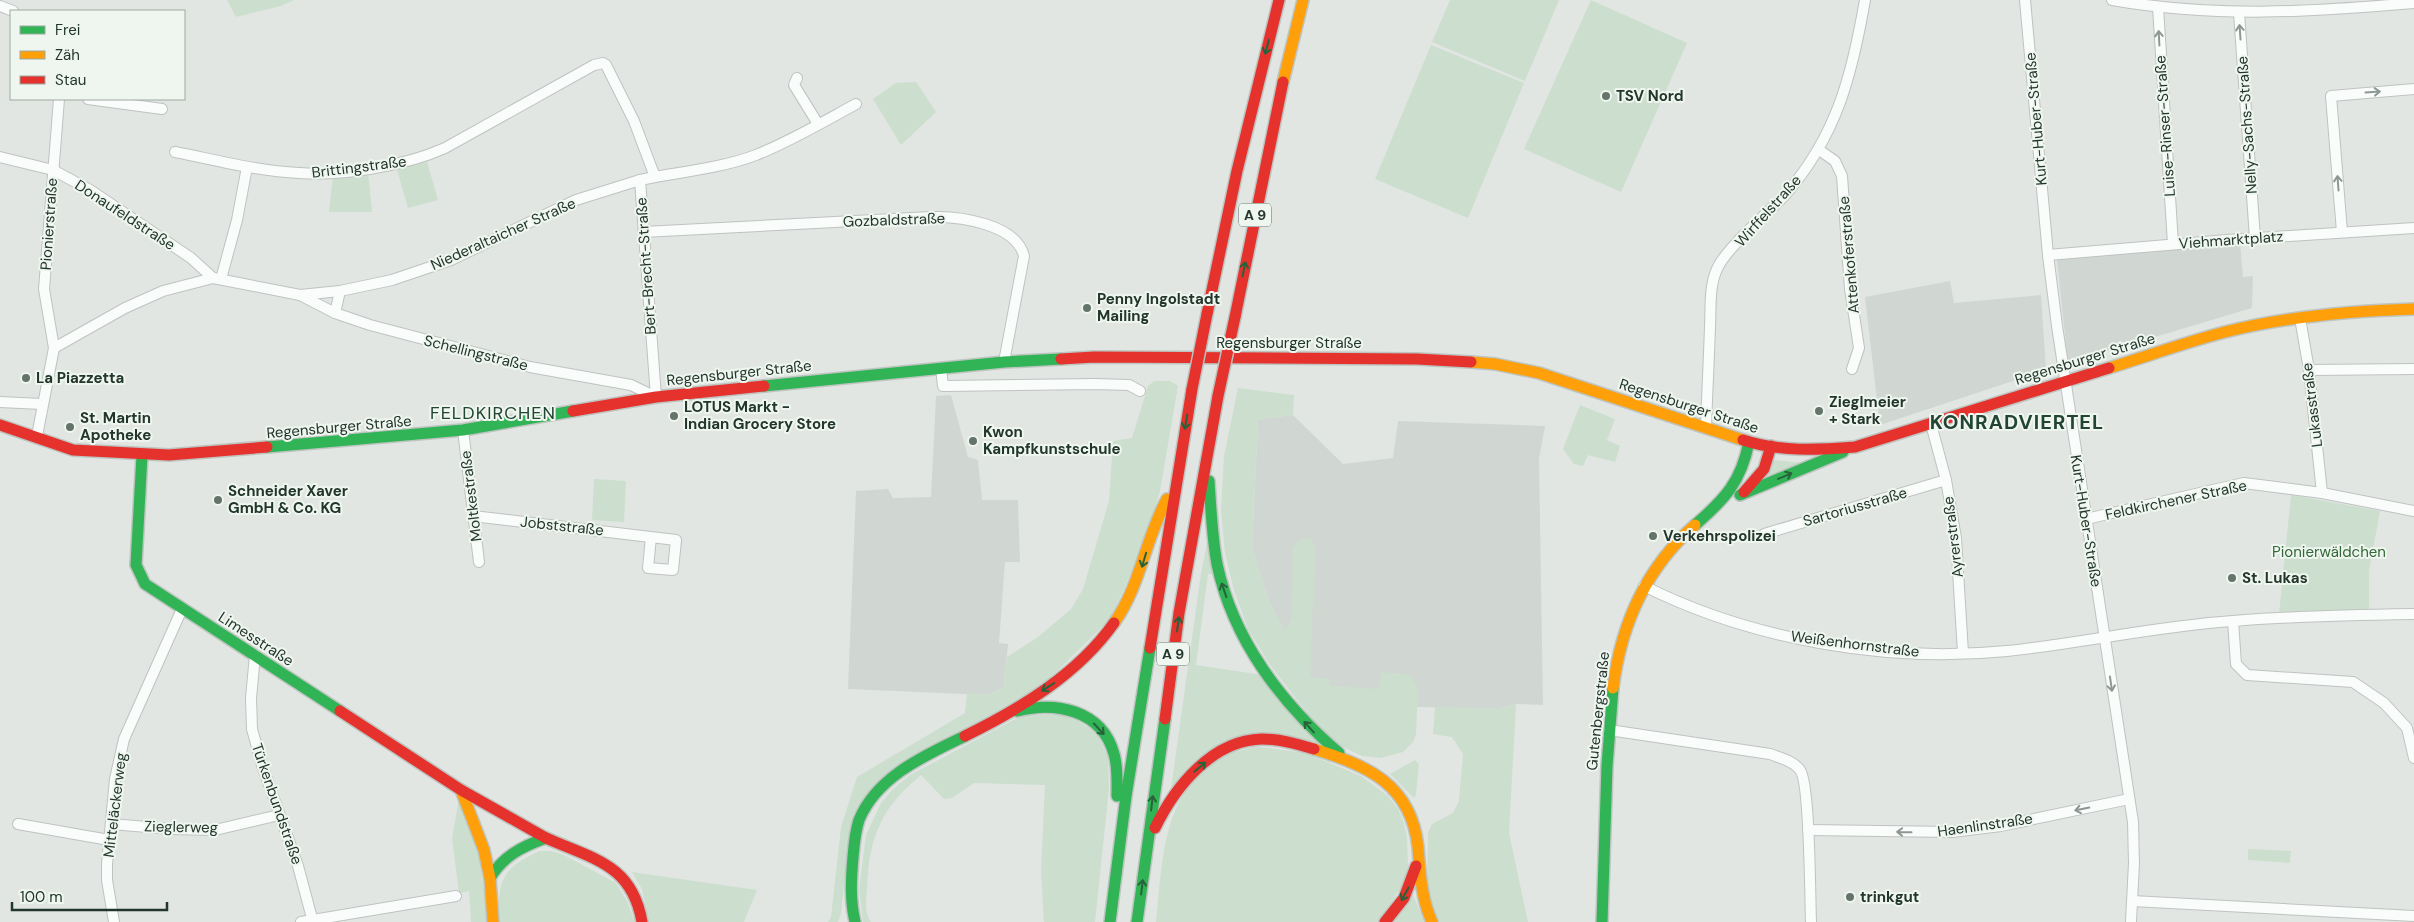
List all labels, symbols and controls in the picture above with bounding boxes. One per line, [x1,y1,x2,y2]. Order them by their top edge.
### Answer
legend [10,10,185,100]
text: Frei [55,20,80,40]
one-way arrow [2236,24,2245,40]
one-way arrow [2155,31,2164,47]
one-way arrow [1262,39,1271,55]
text: Zäh [55,45,80,65]
street label: Kurt-Huber-Straße [2020,52,2052,186]
street label: Luise-Rinser-Straße [2150,55,2180,197]
street label: Nelly-Sachs-Straße [2232,55,2262,195]
text: Stau [55,70,86,90]
place label: TSV Nord [1616,86,1684,106]
one-way arrow [2364,88,2380,97]
marker: TSV Nord [1600,90,1612,102]
street label: Brittingstraße [310,151,408,183]
street label: Wirffelstraße [1730,171,1806,251]
street label: Donaufeldstraße [71,175,179,255]
one-way arrow [2333,176,2343,192]
street label: Pionierstraße [36,177,62,271]
street label: Niederaltaicher Straße [427,193,579,275]
street label: Attenkoferstraße [1834,195,1864,315]
street label: Bert-Brecht-Straße [631,197,661,335]
road number: A 9 [1239,204,1271,226]
street label: Gozbaldstraße [842,208,946,232]
street label: Viehmarktplatz [2178,226,2284,254]
one-way arrow [1240,262,1250,278]
place label: Penny Ingolstadt Mailing [1097,289,1220,326]
marker: Penny Ingolstadt Mailing [1081,302,1093,314]
street label: Regensburger Straße [2012,328,2158,390]
street label: Schellingstraße [422,330,530,376]
street label: Regensburger Straße [1216,333,1362,353]
street label: Regensburger Straße [666,355,812,391]
street label: Lukasstraße [2297,362,2327,448]
place label: La Piazzetta [36,368,124,388]
marker: La Piazzetta [20,372,32,384]
street label: Regensburger Straße [1617,374,1761,438]
place label: Zieglmeier + Stark [1829,392,1906,429]
place label: LOTUS Markt - Indian Grocery Store [684,397,836,434]
district label: FELDKIRCHEN [430,401,556,425]
marker: Zieglmeier + Stark [1813,405,1825,417]
place label: St. Martin Apotheke [80,408,151,445]
district label: KONRADVIERTEL [1930,409,2104,435]
marker: LOTUS Markt - Indian Grocery Store [668,410,680,422]
street label: Regensburger Straße [266,411,412,443]
one-way arrow [1180,414,1190,430]
marker: St. Martin Apotheke [64,421,76,433]
place label: Kwon Kampfkunstschule [983,422,1121,459]
marker: Kwon Kampfkunstschule [967,435,979,447]
street label: Moltkestraße [456,449,486,543]
street label: Kurt-Huber-Straße [2066,453,2106,589]
one-way arrow [1777,471,1792,481]
street label: Feldkirchener Straße [2103,475,2249,525]
place label: Schneider Xaver GmbH & Co. KG [228,481,348,518]
street label: Sartoriusstraße [1801,483,1909,531]
marker: Schneider Xaver GmbH & Co. KG [212,494,224,506]
street label: Ayrerstraße [1938,495,1968,579]
street label: Jobststraße [519,512,605,540]
place label: Verkehrspolizei [1663,526,1776,546]
marker: Verkehrspolizei [1647,530,1659,542]
park label: Pionierwäldchen [2272,542,2386,562]
one-way arrow [1138,552,1148,568]
place label: St. Lukas [2242,568,2308,588]
marker: St. Lukas [2226,572,2238,584]
one-way arrow [1219,582,1229,598]
street label: Limesstraße [215,607,297,671]
one-way arrow [1173,617,1183,633]
street label: Weißenhornstraße [1790,626,1920,662]
road number: A 9 [1157,642,1189,666]
street label: Gutenbergstraße [1582,651,1614,771]
one-way arrow [2107,675,2117,691]
one-way arrow [1041,682,1055,692]
one-way arrow [1303,720,1315,733]
one-way arrow [1093,722,1105,735]
street label: Türkenbundstraße [247,741,307,867]
street label: Mitteläckerweg [99,751,131,859]
one-way arrow [1193,762,1206,773]
one-way arrow [1147,795,1157,811]
one-way arrow [2074,805,2090,814]
street label: Haenlinstraße [1936,808,2034,842]
street label: Zieglerweg [144,816,218,838]
one-way arrow [1896,828,1912,837]
one-way arrow [1137,879,1147,895]
scale bar [12,880,168,912]
one-way arrow [1400,886,1409,901]
text: 100 m [20,887,63,907]
place label: trinkgut [1860,887,1919,907]
marker: trinkgut [1844,891,1856,903]

